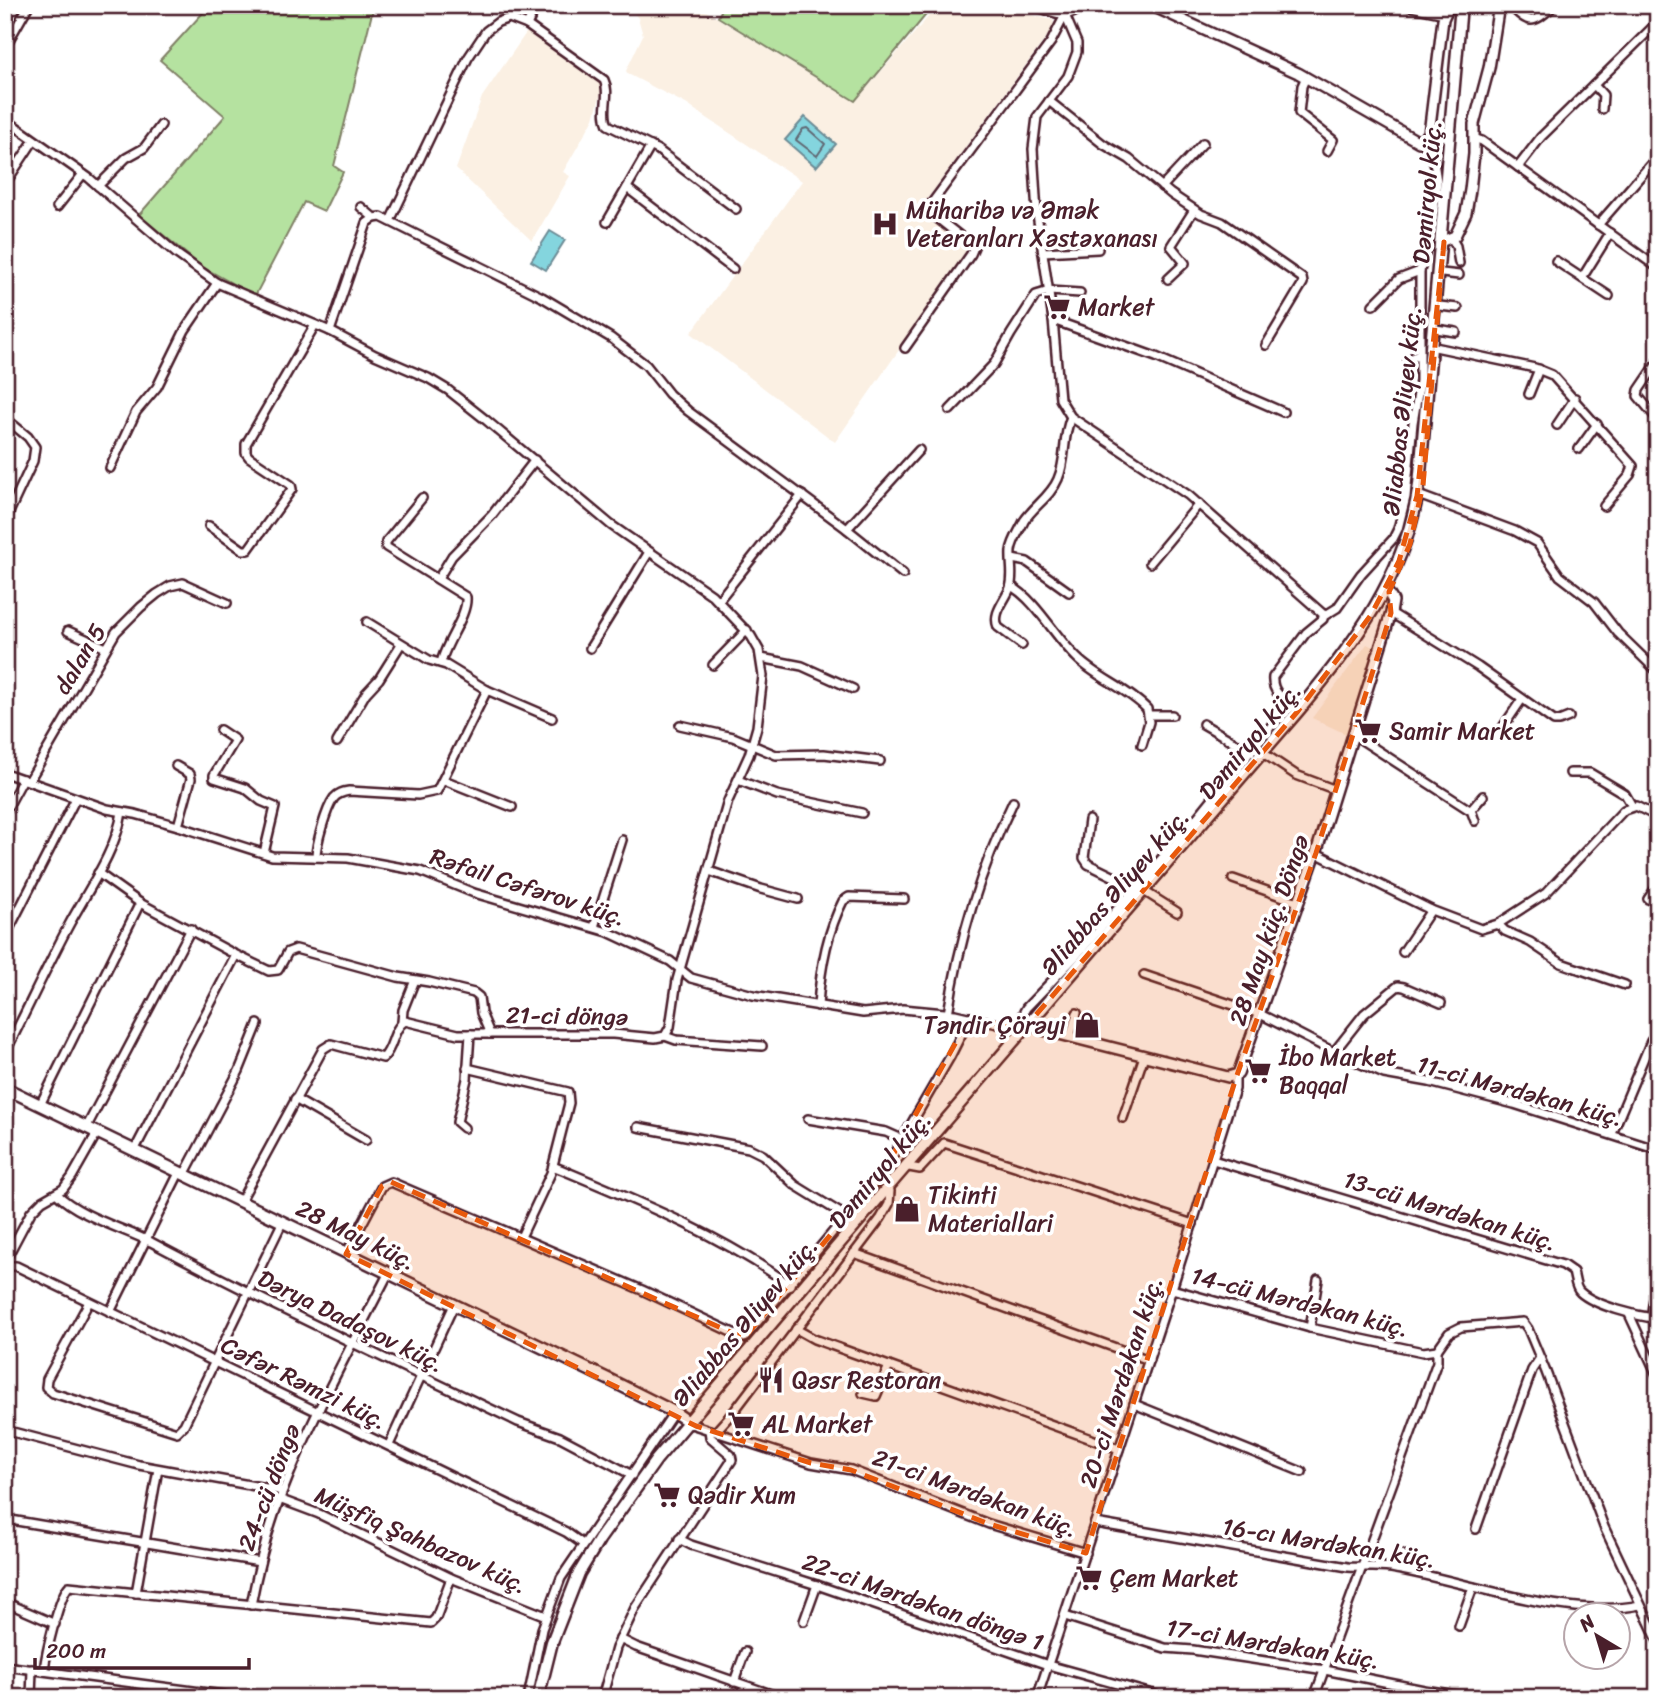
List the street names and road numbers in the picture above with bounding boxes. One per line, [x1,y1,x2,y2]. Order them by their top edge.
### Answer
street label: Dəmiryol küç. [1400,118,1454,266]
street label: Əliabbas Əliyev küç. [1370,304,1434,518]
street label: dalan 5 [42,615,118,703]
street label: Dəmiryol küç. [1188,672,1312,810]
street label: Əliabbas Əliyev küç. [1030,799,1200,985]
street label: 28 May küç. Döngə [1217,829,1321,1031]
street label: Rəfail Cəfərov küç. [425,836,631,938]
street label: 21-ci döngə [505,994,629,1038]
street label: 11-ci Mərdəkan küç. [1412,1043,1628,1139]
street label: Dəmiryol küç. [818,1101,942,1239]
street label: 13-cü Mərdəkan küç. [1338,1159,1562,1263]
street label: 28 May küç. [288,1188,424,1282]
street label: Əliabbas Əliyev küç. [661,1228,829,1416]
street label: 14-cü Mərdəkan küç. [1187,1255,1413,1349]
street label: Dərya Dadaşov küç. [250,1257,452,1385]
street label: 20-ci Mərdəkan küç. [1067,1271,1175,1493]
street label: Cəfər Rəmzi küç. [214,1324,394,1442]
street label: 24-cü döngə [225,1417,313,1557]
street label: 21-ci Mərdəkan küç. [866,1436,1084,1550]
street label: Müşfiq Şahbazov küç. [308,1474,534,1606]
street label: 16-cı Mərdəkan küç. [1219,1505,1439,1581]
street label: 22-ci Mərdəkan döngə 1 [796,1541,1050,1663]
street label: 17-ci Mərdəkan küç. [1163,1606,1383,1682]

